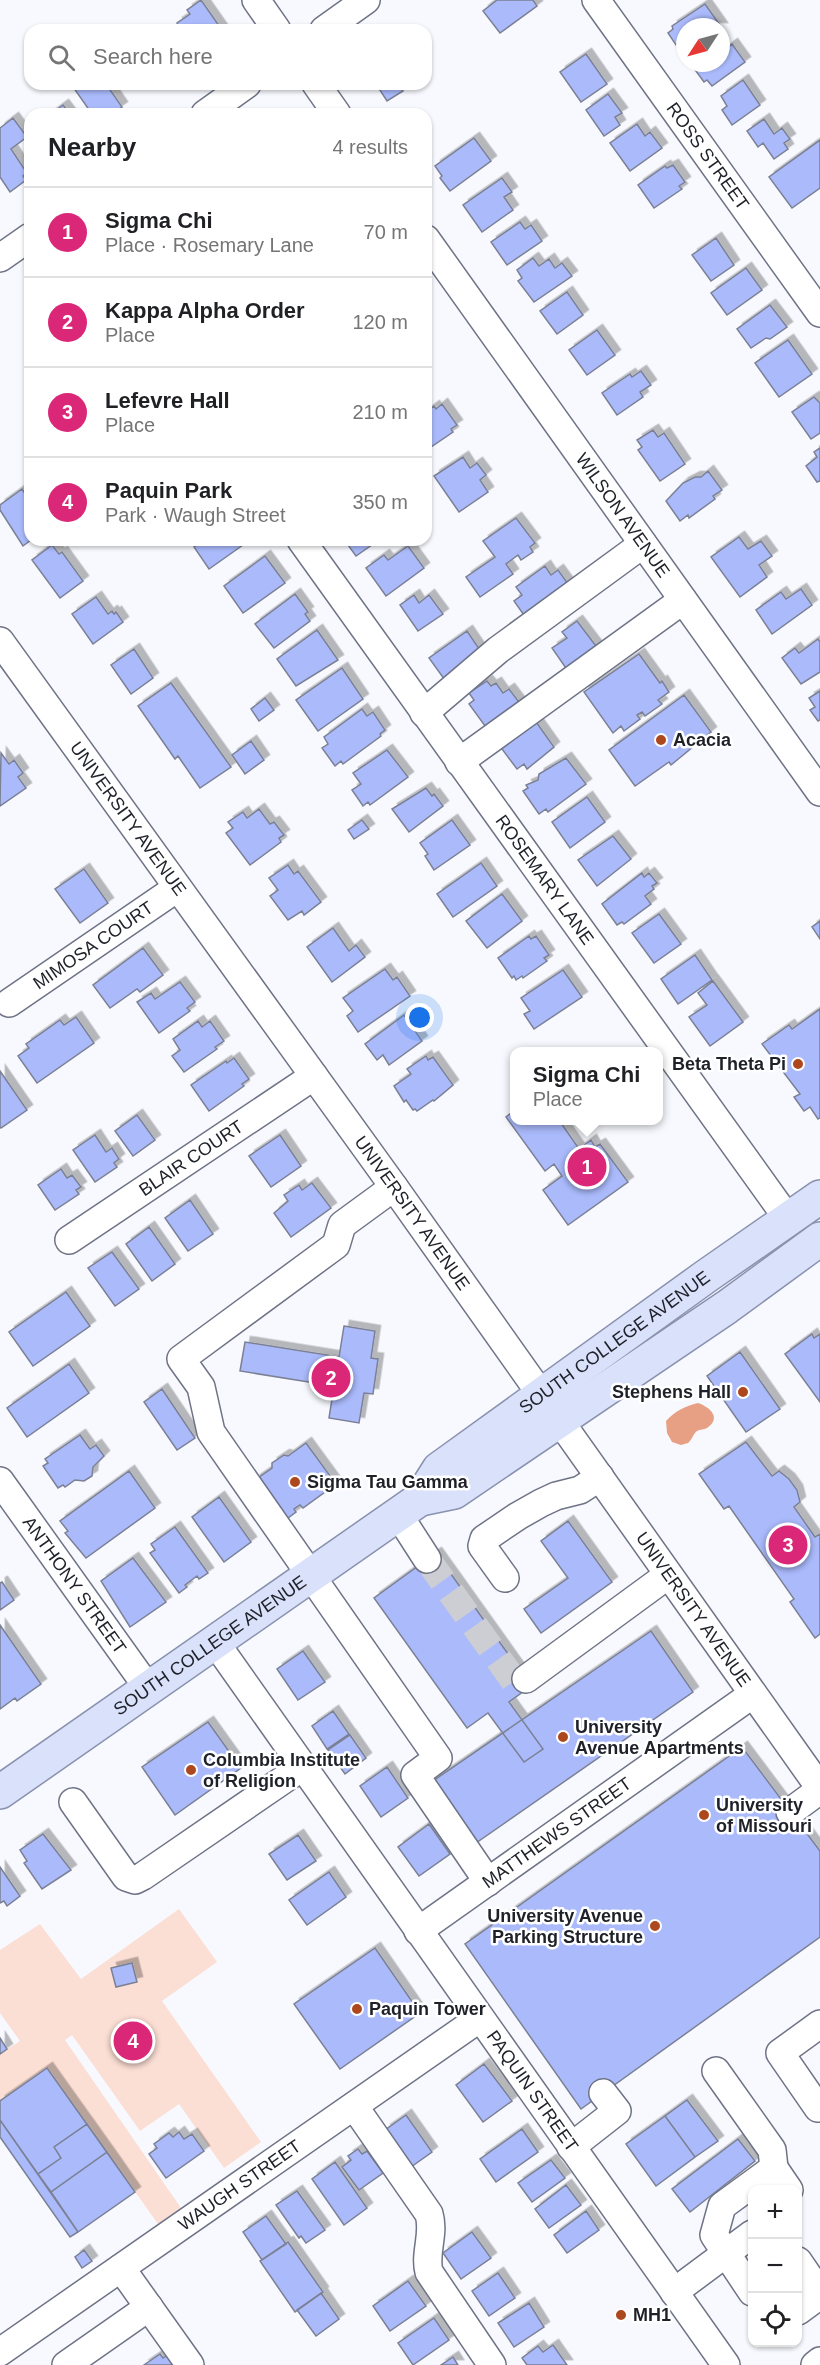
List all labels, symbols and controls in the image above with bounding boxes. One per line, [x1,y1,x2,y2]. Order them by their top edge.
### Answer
north arrow [676,18,730,72]
search box [24,24,432,90]
icon: search [45,41,78,74]
text: Search here [93,44,213,69]
street label: ROSS STREET [663,99,753,214]
text: Nearby [48,132,136,162]
text: 4 results [332,136,408,158]
text: Sigma Chi [105,208,213,233]
text: 1 [62,221,73,243]
text: 70 m [364,221,408,243]
text: Place · Rosemary Lane [105,234,314,256]
text: Kappa Alpha Order [105,298,305,323]
text: 2 [62,311,73,333]
text: 120 m [352,311,408,333]
text: Place [105,324,155,346]
text: Lefevre Hall [105,388,230,413]
text: 3 [62,401,73,423]
text: 210 m [352,401,408,423]
text: Place [105,414,155,436]
street label: WILSON AVENUE [572,449,674,581]
text: Paquin Park [105,478,232,503]
text: 4 [62,491,73,513]
text: 350 m [352,491,408,513]
text: Park · Waugh Street [105,504,285,526]
place label: Acacia [673,730,732,750]
marker: Acacia [654,733,668,747]
street label: UNIVERSITY AVENUE [66,738,190,899]
street label: ROSEMARY LANE [491,811,598,948]
street label: MIMOSA COURT [29,897,157,993]
your location [405,1003,434,1032]
popup [510,1047,663,1125]
place label: Beta Theta Pi [672,1054,786,1074]
marker: Beta Theta Pi [791,1057,805,1071]
text: Sigma Chi [533,1062,640,1087]
text: Place [533,1088,583,1110]
street label: BLAIR COURT [135,1116,247,1200]
street label: UNIVERSITY AVENUE [350,1132,474,1294]
pin: 1 [568,1144,606,1190]
street label: SOUTH COLLEGE AVENUE [515,1267,714,1418]
pin: 2 [312,1356,350,1400]
place label: Stephens Hall [612,1382,731,1402]
marker: Stephens Hall [736,1385,750,1399]
place label: Sigma Tau Gamma [307,1472,469,1492]
marker: Sigma Tau Gamma [288,1475,302,1489]
street label: ANTHONY STREET [19,1513,130,1658]
pin: 3 [768,1522,808,1568]
street label: UNIVERSITY AVENUE [632,1528,755,1690]
street label: SOUTH COLLEGE AVENUE [110,1572,310,1719]
place label: University Avenue Apartments [575,1717,744,1758]
marker: University Avenue Apartments [556,1730,570,1744]
place label: Columbia Institute of Religion [203,1750,360,1791]
marker: Columbia Institute of Religion [184,1763,198,1777]
street label: MATTHEWS STREET [478,1773,635,1892]
place label: University of Missouri [716,1795,812,1836]
marker: University of Missouri [697,1808,711,1822]
place label: University Avenue Parking Structure [487,1906,643,1947]
marker: University Avenue Parking Structure [648,1919,662,1933]
place label: Paquin Tower [369,1999,486,2019]
marker: Paquin Tower [350,2002,364,2016]
pin: 4 [114,2018,152,2064]
street label: PAQUIN STREET [483,2027,582,2156]
street label: WAUGH STREET [175,2136,305,2235]
map controls [748,2185,802,2347]
button: + [748,2185,802,2239]
button: − [748,2239,802,2293]
button: locate [748,2293,802,2347]
place label: MH1 [633,2305,671,2325]
marker: MH1 [614,2308,628,2322]

